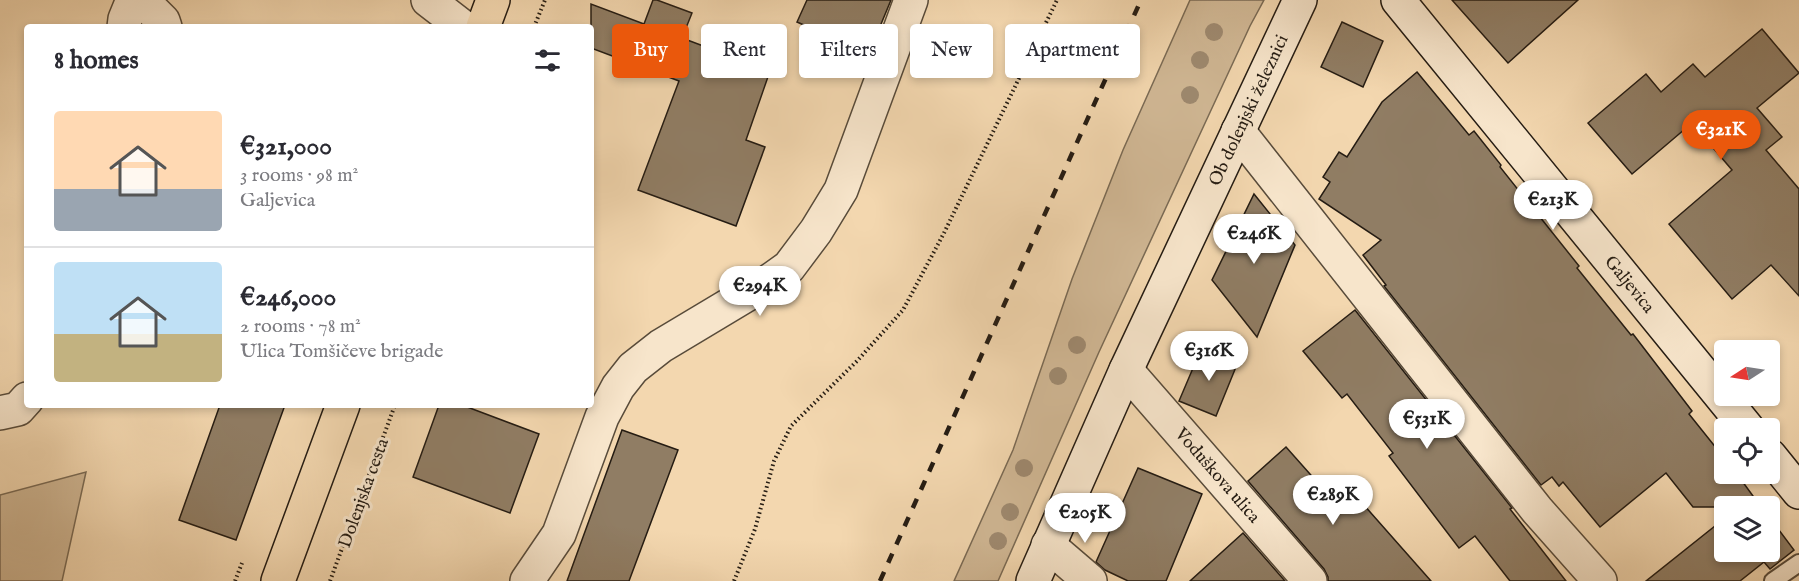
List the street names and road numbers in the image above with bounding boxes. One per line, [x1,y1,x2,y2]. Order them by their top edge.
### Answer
street label: Ob dolenjski železnici [1204,31,1295,190]
street label: Galjevica [1599,251,1659,319]
street label: Voduškova ulica [1169,423,1265,529]
street label: Dolenjska cesta [334,435,395,551]

